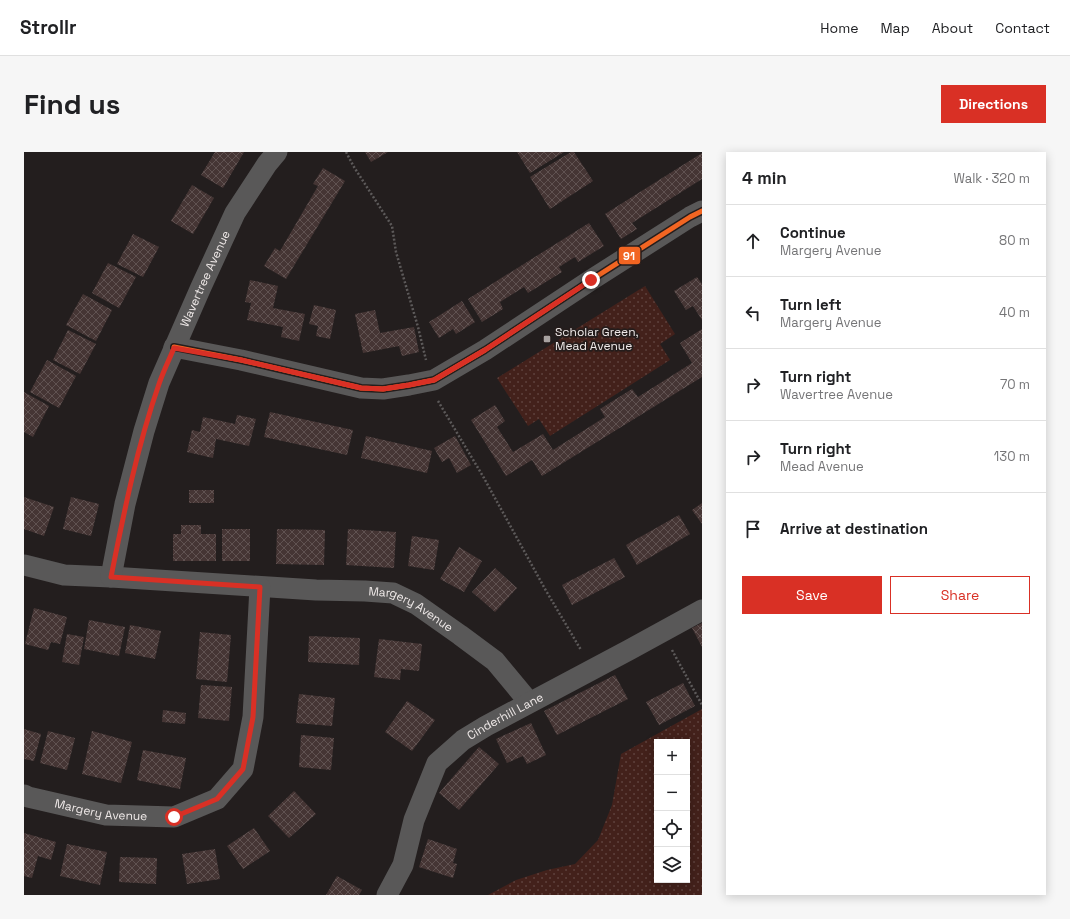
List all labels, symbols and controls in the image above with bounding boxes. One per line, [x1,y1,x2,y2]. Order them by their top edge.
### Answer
text: Strollr [20,15,77,40]
text: Home [820,19,858,37]
text: Map [880,19,910,37]
text: About [932,19,973,37]
text: Contact [995,19,1050,37]
button: Directions [941,85,1046,123]
text: Find us [24,86,121,122]
text: 4 min [742,167,787,189]
text: Walk · 320 m [953,170,1030,187]
text: Continue [780,223,846,242]
street label: Wavertree Avenue [176,228,234,330]
icon: ahead [742,230,764,252]
text: 80 m [999,232,1030,249]
text: Margery Avenue [780,242,881,259]
line badge: 91 [618,246,641,265]
text: 91 [623,249,635,263]
route end [582,271,600,289]
text: Turn left [780,295,842,314]
icon: left [742,302,764,324]
text: 40 m [999,304,1030,321]
text: Margery Avenue [780,314,881,331]
place label: Scholar Green, Mead Avenue [555,324,639,354]
marker: Scholar Green, Mead Avenue [542,334,552,344]
text: Turn right [780,367,851,386]
icon: right [742,374,764,396]
text: 70 m [1000,376,1030,393]
text: Wavertree Avenue [780,386,893,403]
text: Turn right [780,439,851,458]
icon: right [742,446,764,468]
text: 130 m [994,448,1030,465]
text: Mead Avenue [780,458,864,475]
icon: arrive [742,518,764,540]
text: Arrive at destination [780,519,928,538]
button: Save [742,576,882,614]
button: Share [890,576,1030,614]
street label: Margery Avenue [368,583,456,636]
street label: Cinderhill Lane [464,689,546,744]
map controls [654,739,690,883]
button: + [654,739,690,775]
button: − [654,775,690,811]
street label: Margery Avenue [53,795,148,824]
route start [165,808,183,826]
button: locate [654,811,690,847]
button: layers [654,847,690,883]

